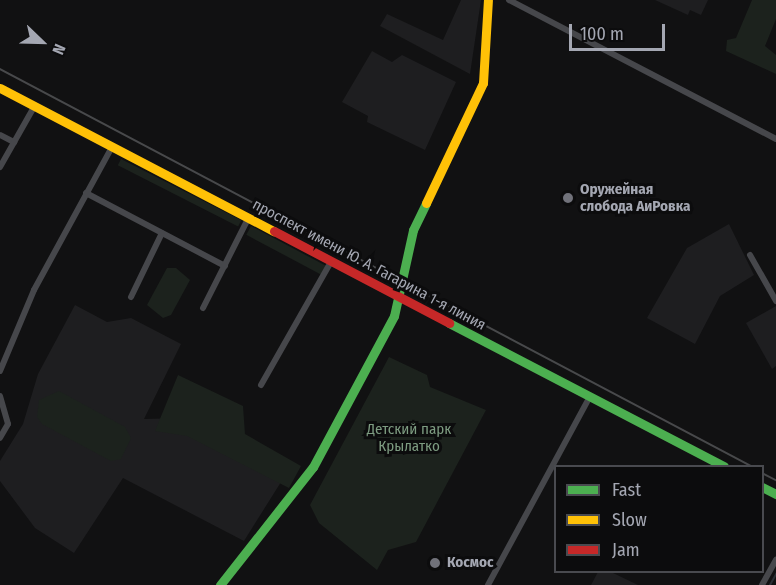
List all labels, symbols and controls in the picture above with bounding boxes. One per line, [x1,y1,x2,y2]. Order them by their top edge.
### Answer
north arrow [12,12,72,72]
scale bar [572,12,668,50]
text: 100 m [580,23,624,45]
text: N [48,41,70,57]
place label: Оружейная слобода АиРовка [580,180,690,215]
marker: Оружейная слобода АиРовка [561,191,575,205]
street label: проспект имени Ю. А. Гагарина 1-я линия [249,196,489,334]
park label: Детский парк Крылатко [367,420,451,455]
legend [554,465,764,573]
text: Fast [612,479,641,501]
text: Slow [612,509,647,531]
text: Jam [612,539,640,561]
place label: Космос [447,554,494,572]
marker: Космос [428,556,442,570]

